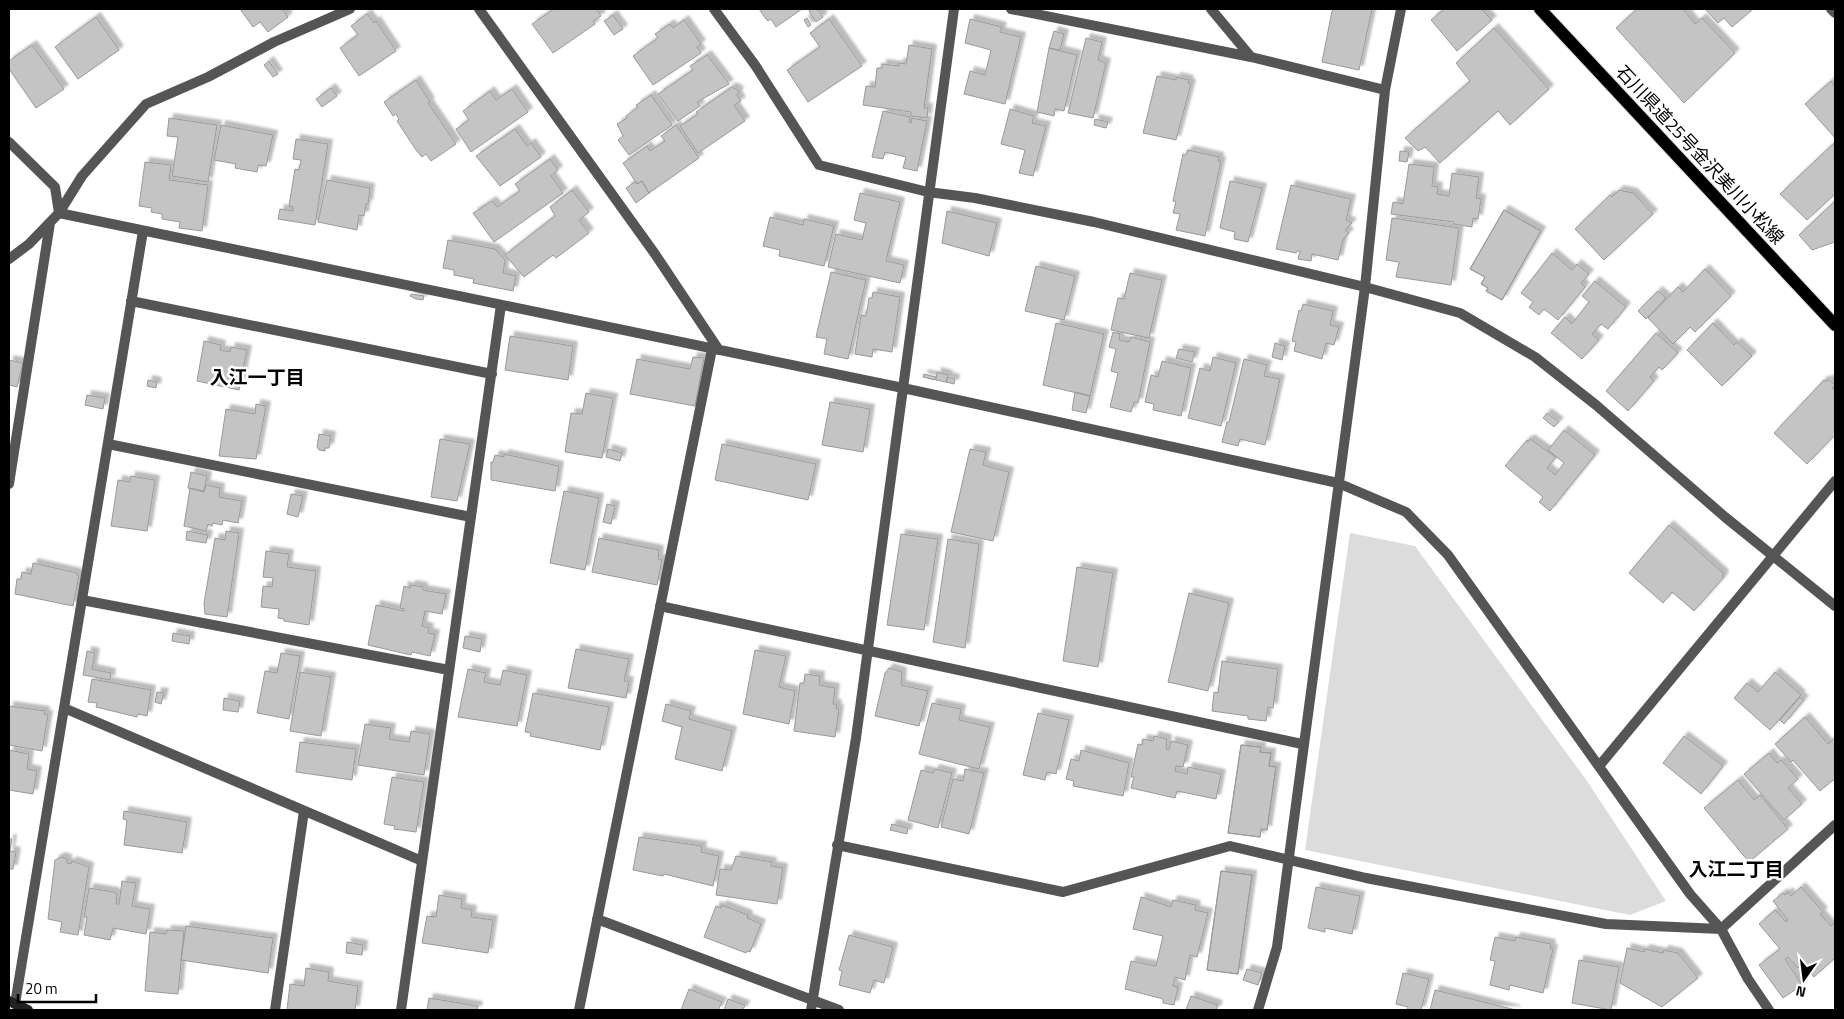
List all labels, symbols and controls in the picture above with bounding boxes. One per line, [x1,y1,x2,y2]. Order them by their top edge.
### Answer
street label: 石川県道25号金沢美川小松線 [1610,59,1791,250]
district label: 入江一丁目 [209,362,305,391]
district label: 入江二丁目 [1688,854,1784,883]
north arrow [1779,954,1829,1004]
scale bar [18,972,95,1004]
text: 20 m [25,977,58,1000]
text: N [1793,981,1808,1003]

